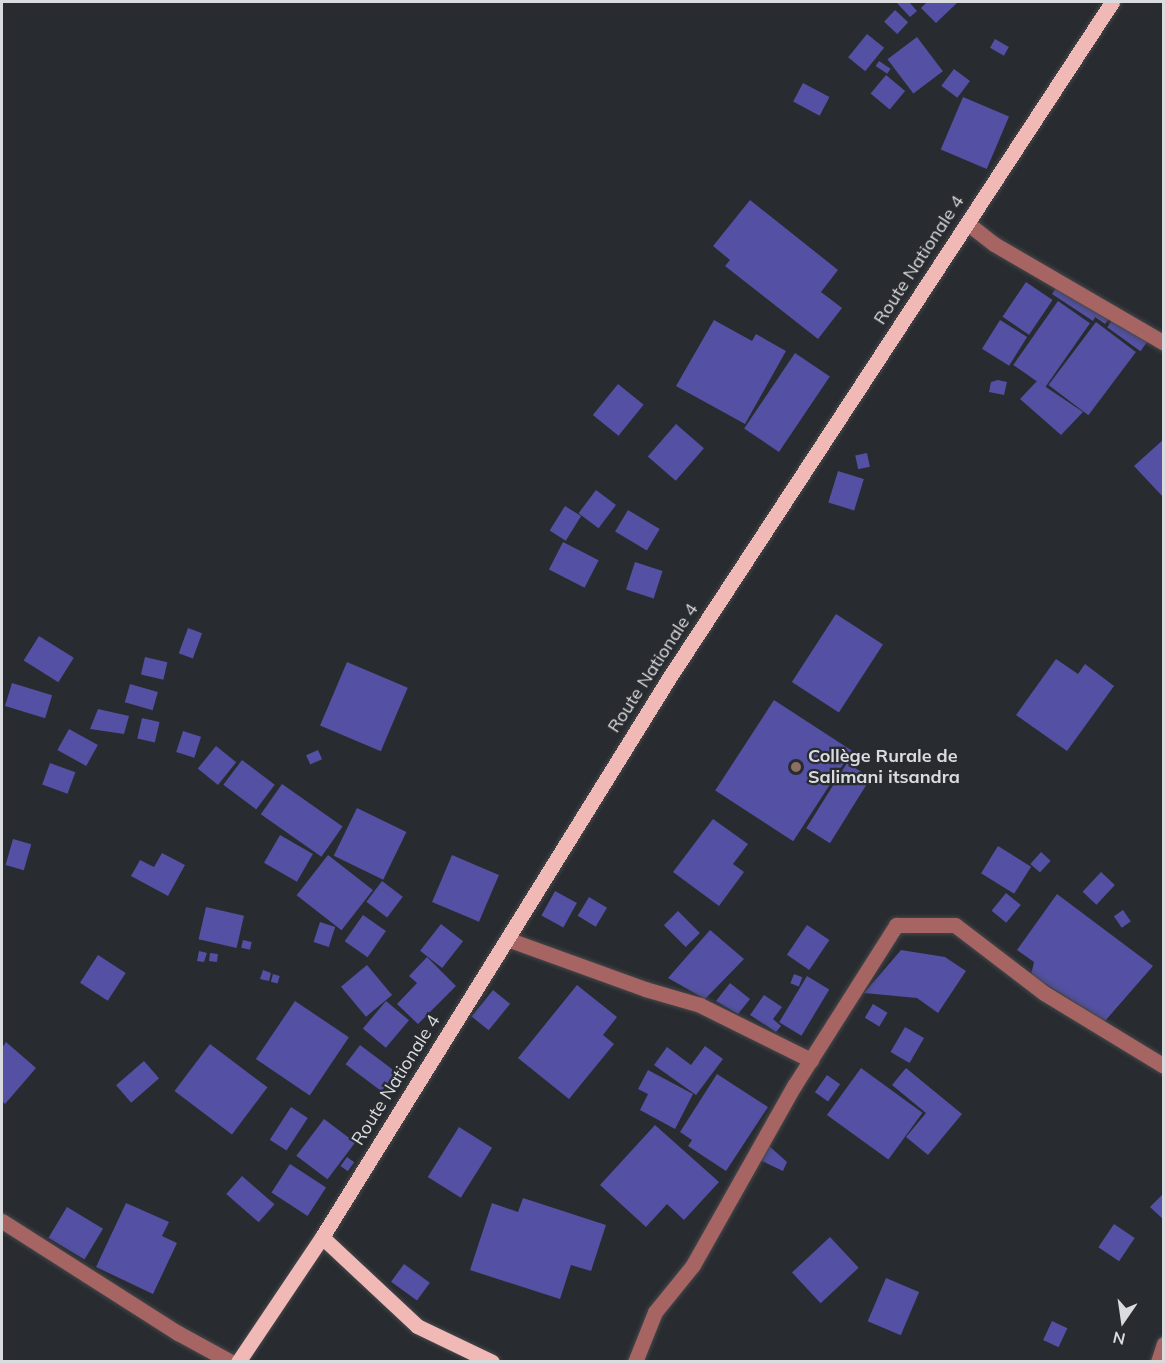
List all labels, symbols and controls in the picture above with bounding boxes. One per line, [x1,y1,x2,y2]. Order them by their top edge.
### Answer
street label: Route Nationale 4 [869,191,969,329]
street label: Route Nationale 4 [603,599,703,737]
place label: Collège Rurale de Salimani itsandra [808,746,960,789]
marker: Collège Rurale de Salimani itsandra [789,760,803,774]
street label: Route Nationale 4 [347,1011,445,1149]
north arrow [1093,1291,1153,1351]
text: N [1111,1327,1127,1350]

